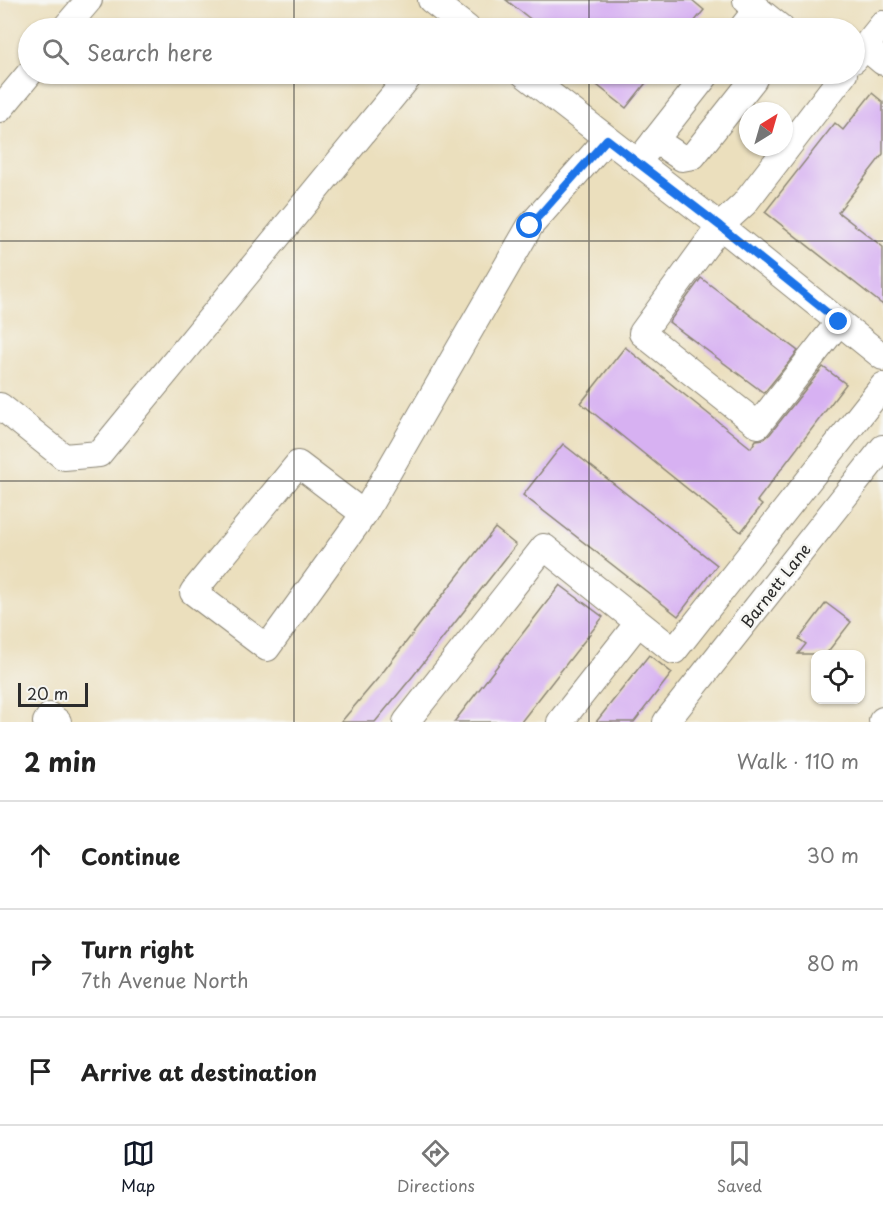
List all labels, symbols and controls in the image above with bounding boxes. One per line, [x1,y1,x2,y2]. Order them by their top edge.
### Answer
search box [18,18,865,84]
icon: search [39,35,72,68]
text: Search here [87,35,213,68]
north arrow [739,102,793,156]
route start [516,212,542,238]
route end [825,308,851,334]
street label: Barnett Lane [734,538,816,632]
map controls [811,650,865,704]
button: locate [811,650,865,704]
scale bar [18,680,88,708]
text: 20 m [27,681,68,705]
text: 2 min [24,742,97,781]
text: Walk · 110 m [737,746,859,776]
icon: ahead [24,839,57,872]
text: Continue [81,839,180,872]
text: 30 m [806,840,859,870]
text: Turn right [81,932,194,965]
icon: right [24,947,57,980]
text: 80 m [807,948,859,978]
text: 7th Avenue North [81,965,249,995]
icon: arrive [24,1055,57,1088]
text: Arrive at destination [81,1055,317,1088]
tab: Map [121,1137,155,1197]
tab: Directions [397,1137,475,1197]
tab: Saved [717,1137,762,1197]

